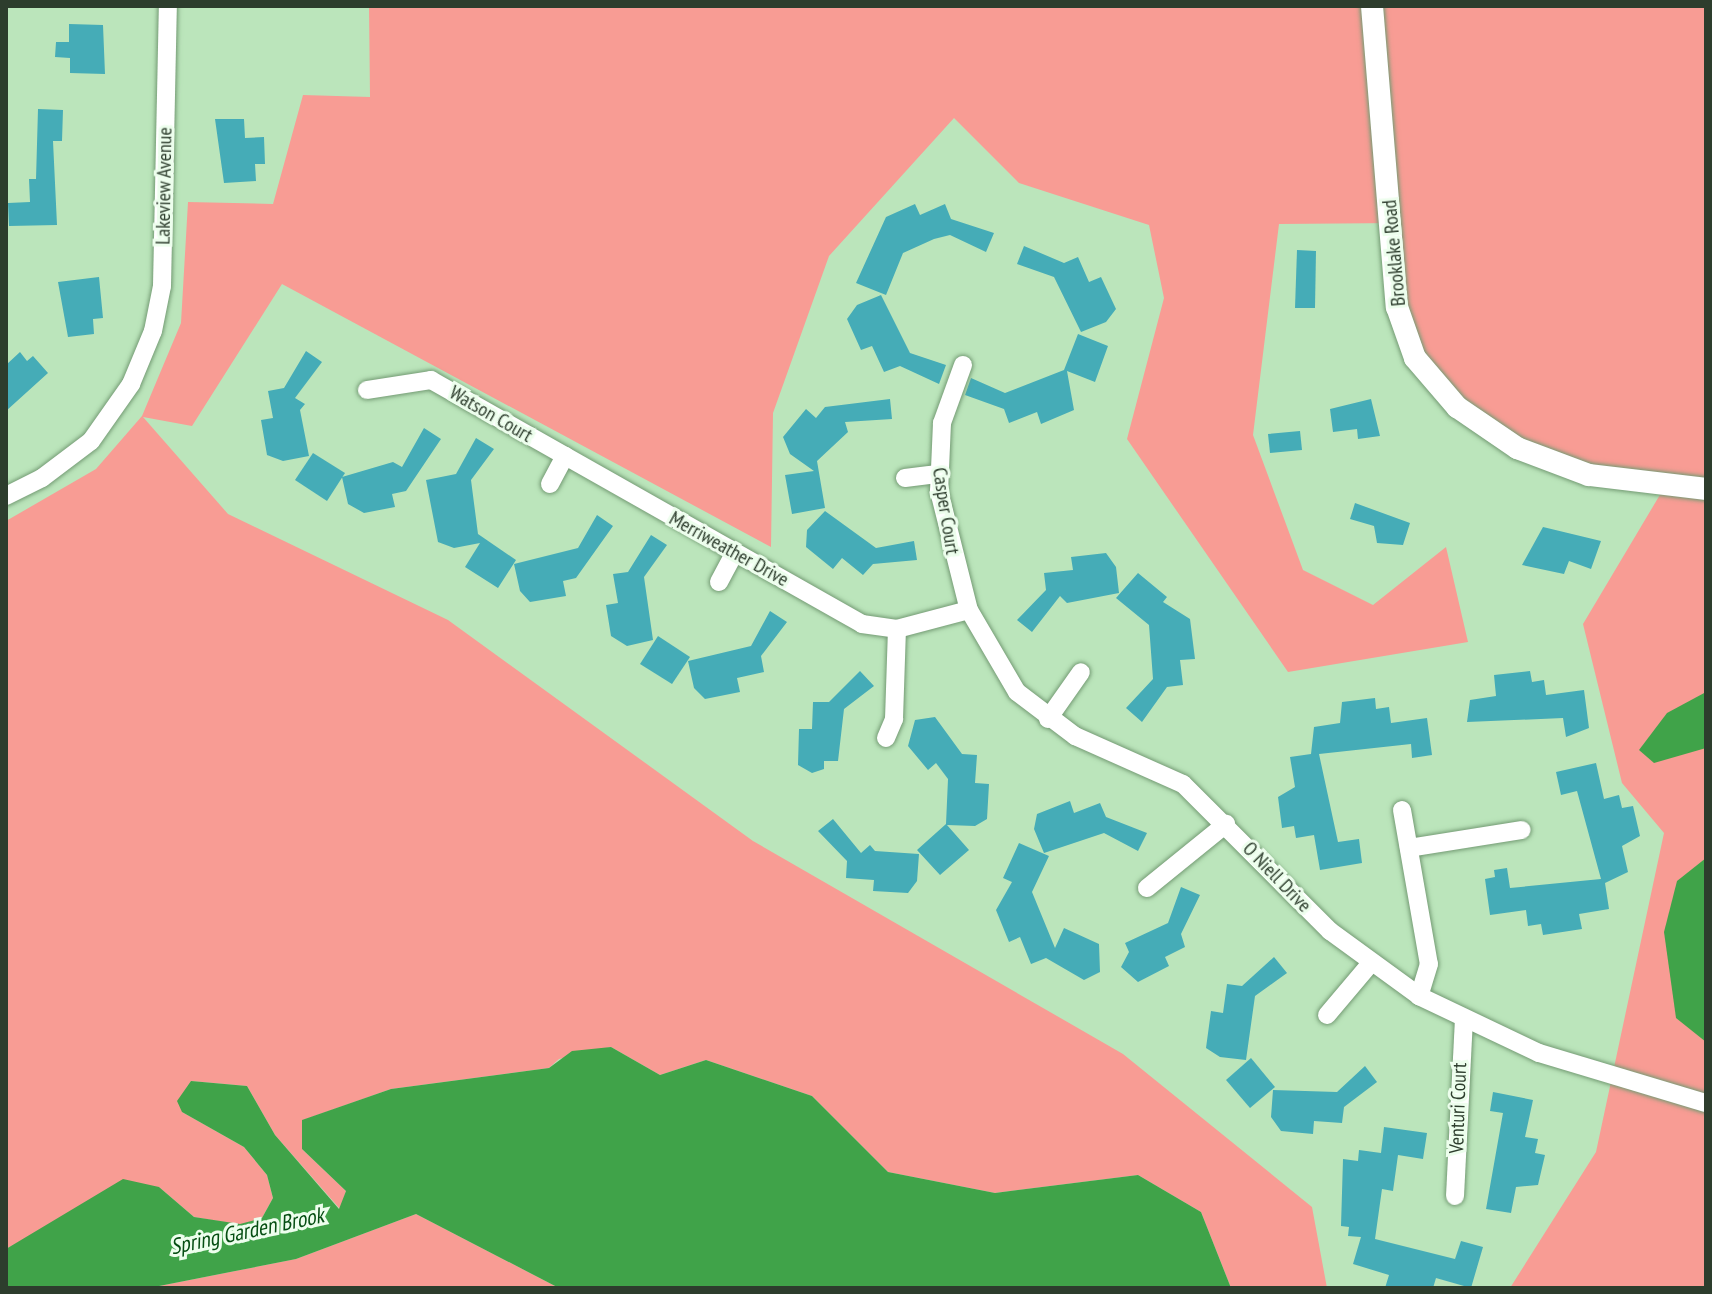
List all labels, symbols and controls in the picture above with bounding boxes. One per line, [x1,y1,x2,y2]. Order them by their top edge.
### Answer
street label: Lakeview Avenue [151,127,177,245]
street label: Brooklake Road [1377,199,1411,307]
street label: Watson Court [445,381,537,447]
street label: Casper Court [927,466,965,556]
street label: Merriweather Drive [665,506,793,592]
street label: O Niell Drive [1238,837,1316,917]
street label: Venturi Court [1444,1062,1472,1154]
water label: Spring Garden Brook [168,1202,326,1260]

